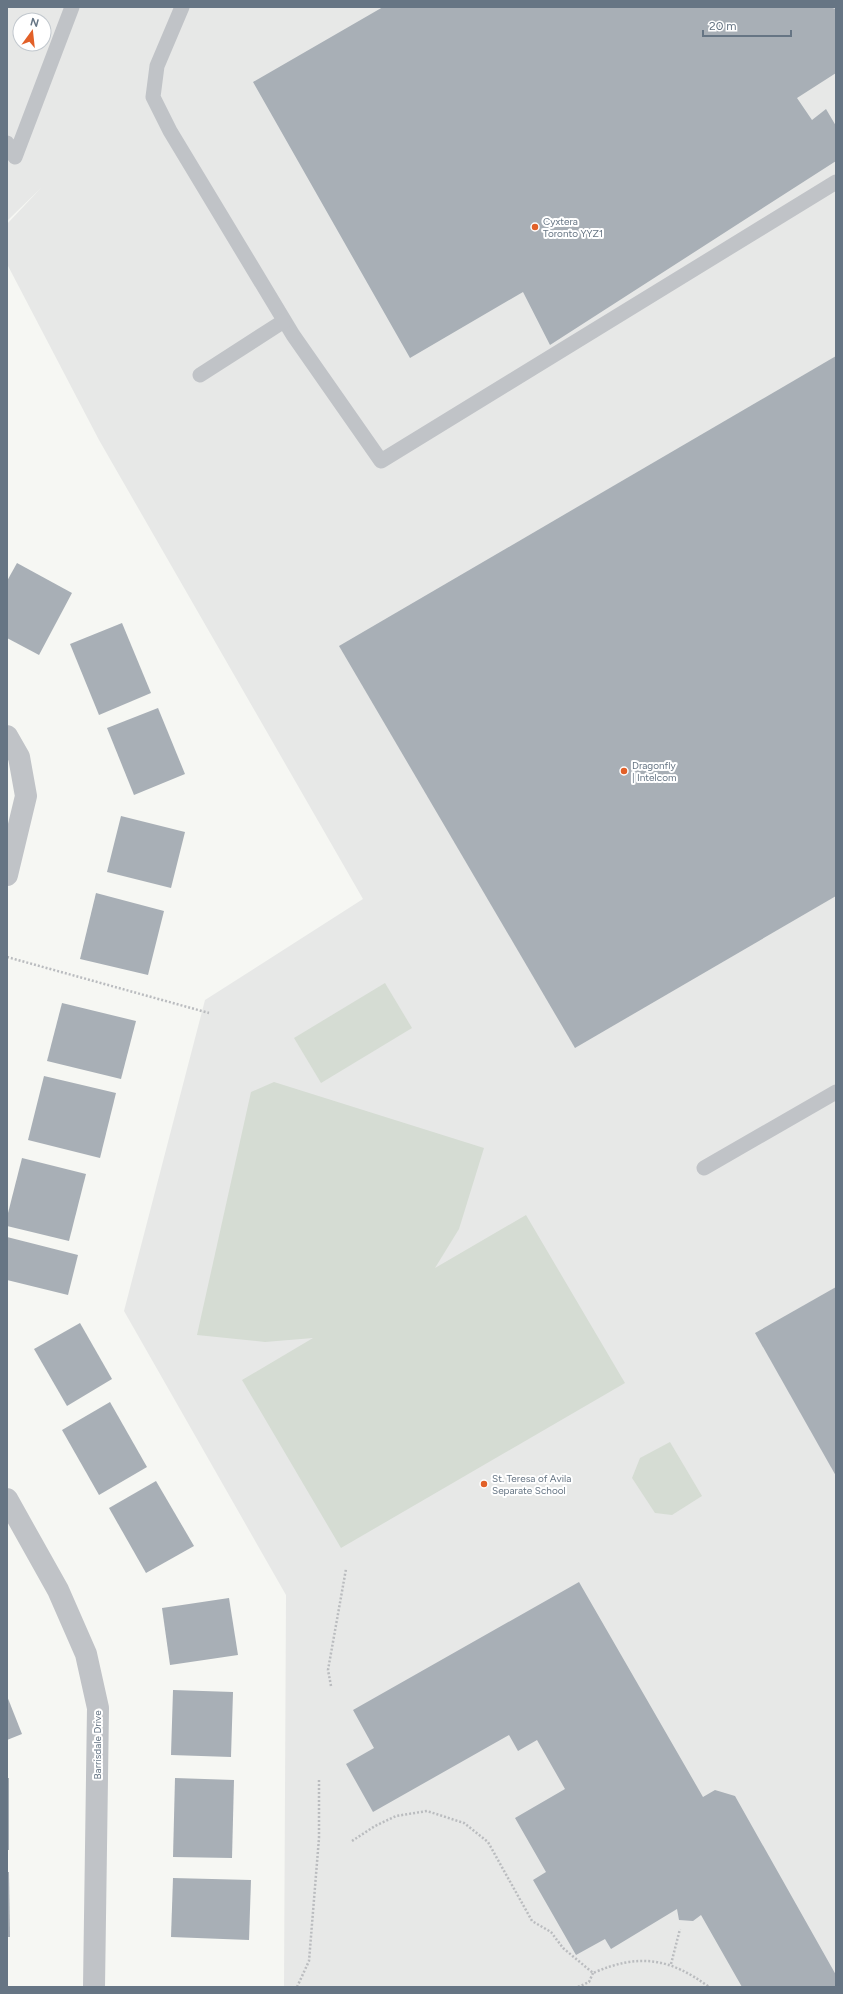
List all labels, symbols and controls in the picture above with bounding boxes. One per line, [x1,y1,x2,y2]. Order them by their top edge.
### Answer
north arrow [12,12,52,52]
scale bar [703,12,791,38]
text: N [29,15,40,30]
text: 20 m [709,19,737,33]
place label: Cyxtera Toronto YYZ1 [543,215,603,240]
marker: Cyxtera Toronto YYZ1 [530,222,540,232]
place label: Dragonfly | Intelcom [632,759,676,784]
marker: Dragonfly | Intelcom [619,766,629,776]
place label: St. Teresa of Avila Separate School [492,1472,571,1497]
marker: St. Teresa of Avila Separate School [479,1479,489,1489]
street label: Barrisdale Drive [91,1710,104,1780]

